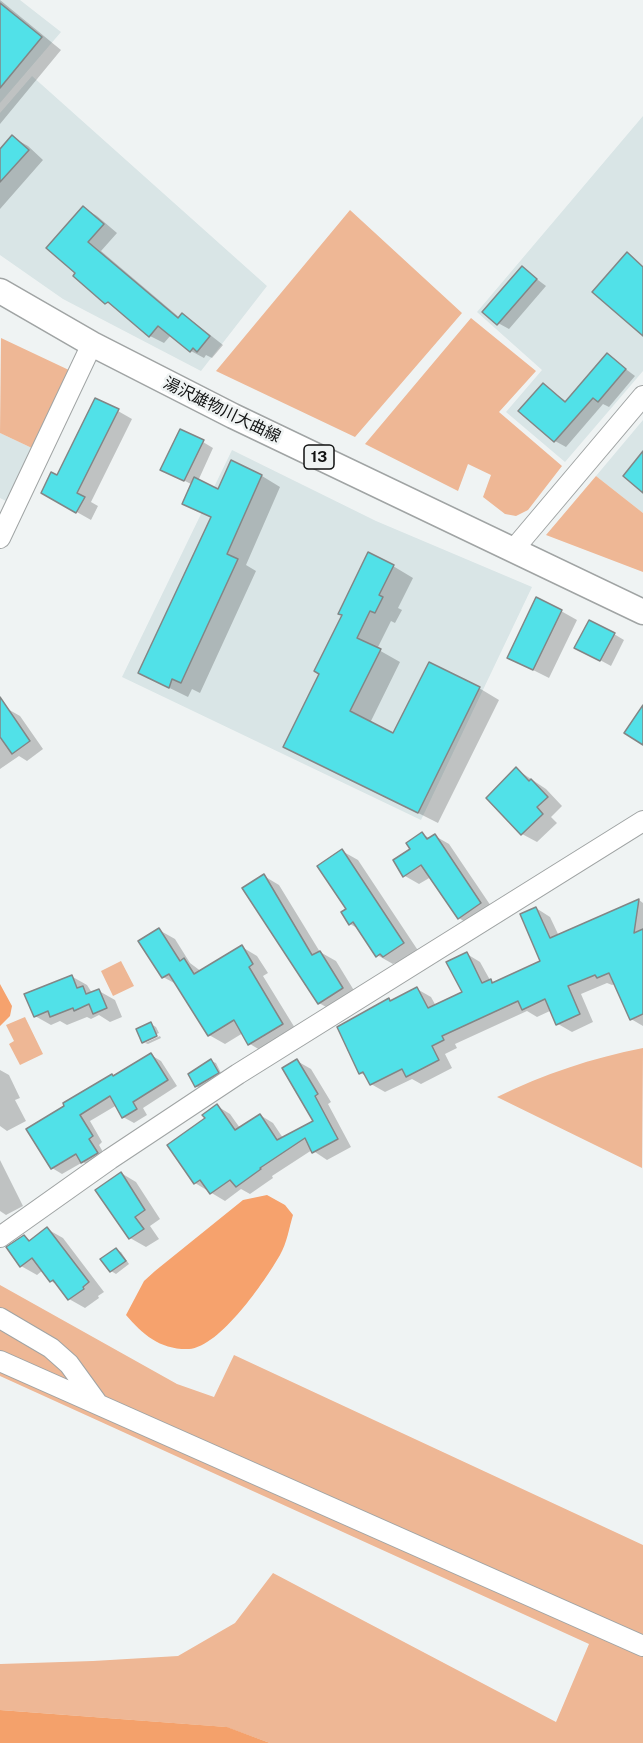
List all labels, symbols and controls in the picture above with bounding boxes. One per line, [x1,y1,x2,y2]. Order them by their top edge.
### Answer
street label: 湯沢雄物川大曲線 [160,373,284,447]
road number: 13 [304,445,334,469]

